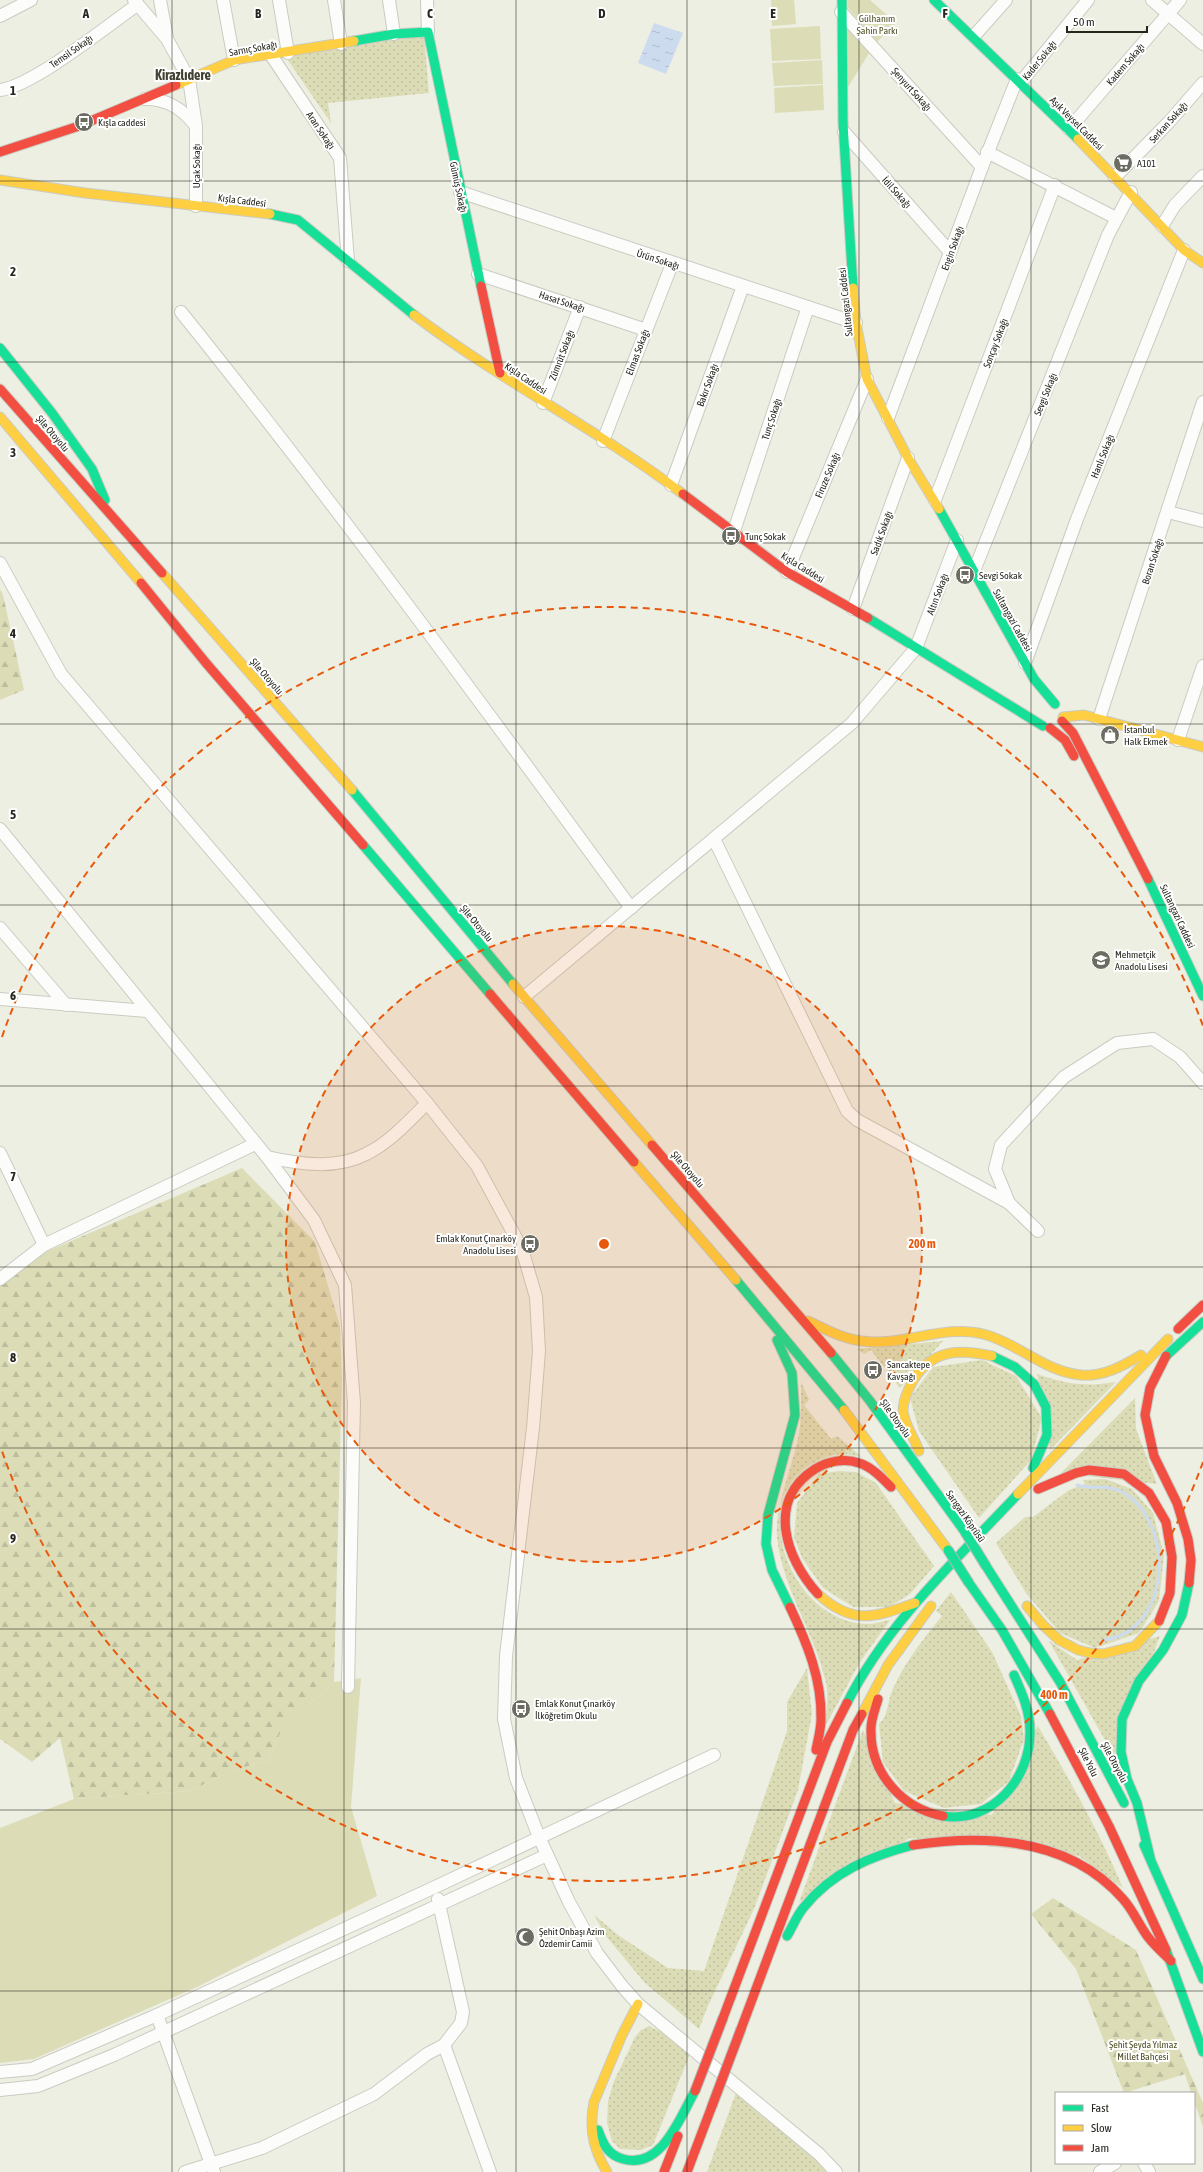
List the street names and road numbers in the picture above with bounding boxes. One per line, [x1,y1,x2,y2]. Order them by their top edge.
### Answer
street label: Temsil Sokağı [48,33,95,70]
street label: Kader Sokağı [1020,38,1059,82]
street label: Sarnıç Sokağı [228,39,278,58]
street label: Kadem Sokağı [1104,41,1147,87]
street label: Şenyurt Sokağı [889,66,934,113]
street label: Aşık Veysel Caddesi [1048,94,1106,152]
street label: Serkan Sokağı [1147,100,1190,145]
street label: Aran Sokağı [304,109,337,151]
street label: Uçak Sokağı [191,144,202,188]
street label: Gümüş Sokağı [448,161,469,213]
street label: İdil Sokağı [880,174,913,210]
street label: Kışla Caddesi [217,192,267,209]
street label: Engin Sokağı [939,224,966,272]
street label: Ürün Sokağı [635,247,681,272]
street label: Sultangazi Caddesi [836,267,855,337]
street label: Hasat Sokağı [538,289,586,314]
street label: Sonçay Sokağı [981,317,1010,369]
street label: Zümrüt Sokağı [547,328,576,382]
street label: Elmas Sokağı [624,328,651,377]
street label: Kışla Caddesi [503,360,549,397]
street label: Bakır Sokağı [695,362,720,408]
street label: Sevgi Sokağı [1032,371,1059,417]
street label: Tunç Sokağı [760,397,783,441]
street label: Şile Otoyolu [34,413,71,454]
street label: Hanlı Sokağı [1089,433,1116,480]
street label: Firuze Sokağı [813,451,842,499]
street label: Sadık Sokağı [868,510,895,557]
street label: Boran Sokağı [1140,537,1165,586]
street label: Kışla Caddesi [779,550,826,585]
street label: Altın Sokağı [925,572,950,616]
street label: Sultangazi Caddesi [991,587,1034,653]
street label: Şile Otoyolu [248,656,285,697]
street label: Sultangazi Caddesi [1158,883,1197,950]
street label: Şile Otoyolu [458,903,495,944]
street label: Şile Otoyolu [669,1149,706,1190]
street label: Şile Otoyolu [878,1397,913,1440]
street label: Sarıgazi Köprüsü [944,1488,988,1544]
street label: Şile Otoyolu [1099,1740,1130,1785]
street label: Şile Yolu [1077,1746,1101,1779]

